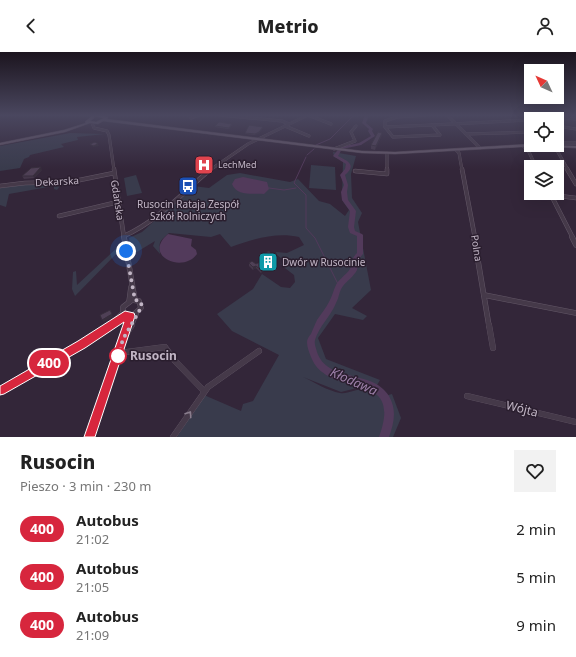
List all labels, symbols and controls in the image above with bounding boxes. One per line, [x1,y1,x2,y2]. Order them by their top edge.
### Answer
text: Metrio [257,14,319,38]
icon: back [20,15,42,37]
icon: person [534,15,556,37]
north arrow [524,64,564,104]
map controls [524,64,564,200]
button: locate [524,112,564,152]
hospital icon: LechMed [193,154,215,176]
place label: LechMed [218,158,256,171]
button: layers [524,160,564,200]
street label: Dekarska [35,173,79,189]
bus stop icon: Rusocin Rataja Zespół Szkół Rolniczych [177,175,199,197]
street label: Gdańska [108,179,128,221]
place label: Rusocin Rataja Zespół Szkół Rolniczych [137,197,240,223]
street label: Polna [468,234,486,262]
your location [116,241,136,261]
building icon: Dwór w Rusocinie [257,251,279,273]
place label: Dwór w Rusocinie [282,255,366,269]
marker: Rusocin [109,347,127,365]
place label: Rusocin [130,347,177,364]
line badge: 400 [26,350,72,376]
text: 400 [37,353,61,372]
water label: Kłodawa [328,363,381,400]
street label: Wójta [504,396,540,421]
one-way arrow [184,411,192,418]
text: Rusocin [20,449,95,475]
button: heart [514,450,556,492]
text: Pieszo · 3 min · 230 m [20,477,151,495]
text: Autobus [76,510,139,530]
text: 400 [30,519,54,538]
text: 2 min [516,519,556,539]
text: 21:02 [76,530,109,548]
text: Autobus [76,558,139,578]
text: 400 [30,567,54,586]
text: 5 min [516,567,556,587]
text: 21:05 [76,578,109,596]
text: Autobus [76,606,139,626]
text: 400 [30,615,54,634]
text: 9 min [516,615,556,635]
text: 21:09 [76,626,109,644]

